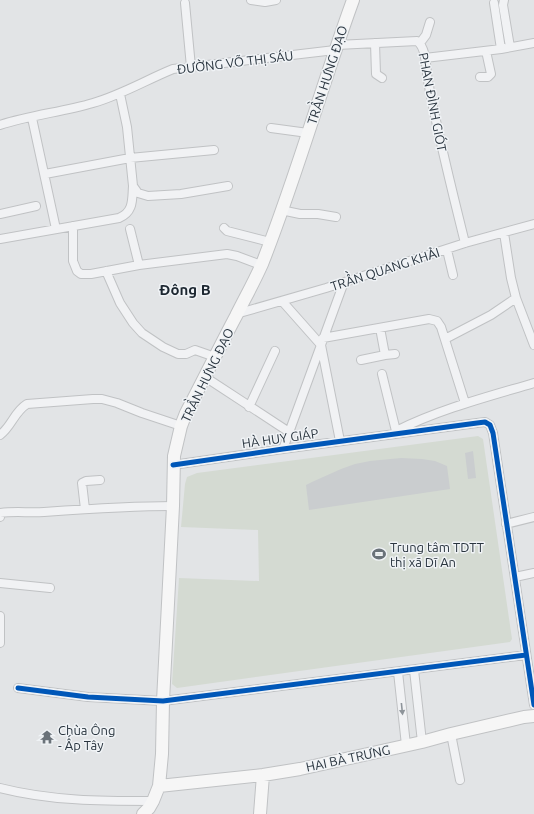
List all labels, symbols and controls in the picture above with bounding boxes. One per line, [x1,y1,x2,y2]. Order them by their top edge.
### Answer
street label: TRẦN HƯNG ĐẠO [300,23,351,126]
street label: ĐƯỜNG VÕ THỊ SÁU [176,47,294,77]
street label: PHAN ĐÌNH GIÓT [417,51,450,153]
street label: TRẦN QUANG KHẢI [327,241,442,294]
district label: Đông B [159,281,211,298]
street label: TRẦN HƯNG ĐẠO [174,324,237,425]
street label: HÀ HUY GIÁP [241,425,319,450]
place label: Trung tâm TDTT thị xã Dĩ An [390,540,484,570]
sports icon: Trung tâm TDTT thị xã Dĩ An [371,546,387,562]
one-way arrow [399,703,406,715]
place label: Chùa Ông - Ấp Tây [58,723,115,752]
temple icon: Chùa Ông - Ấp Tây [39,729,55,745]
street label: HAI BÀ TRƯNG [304,741,391,774]

